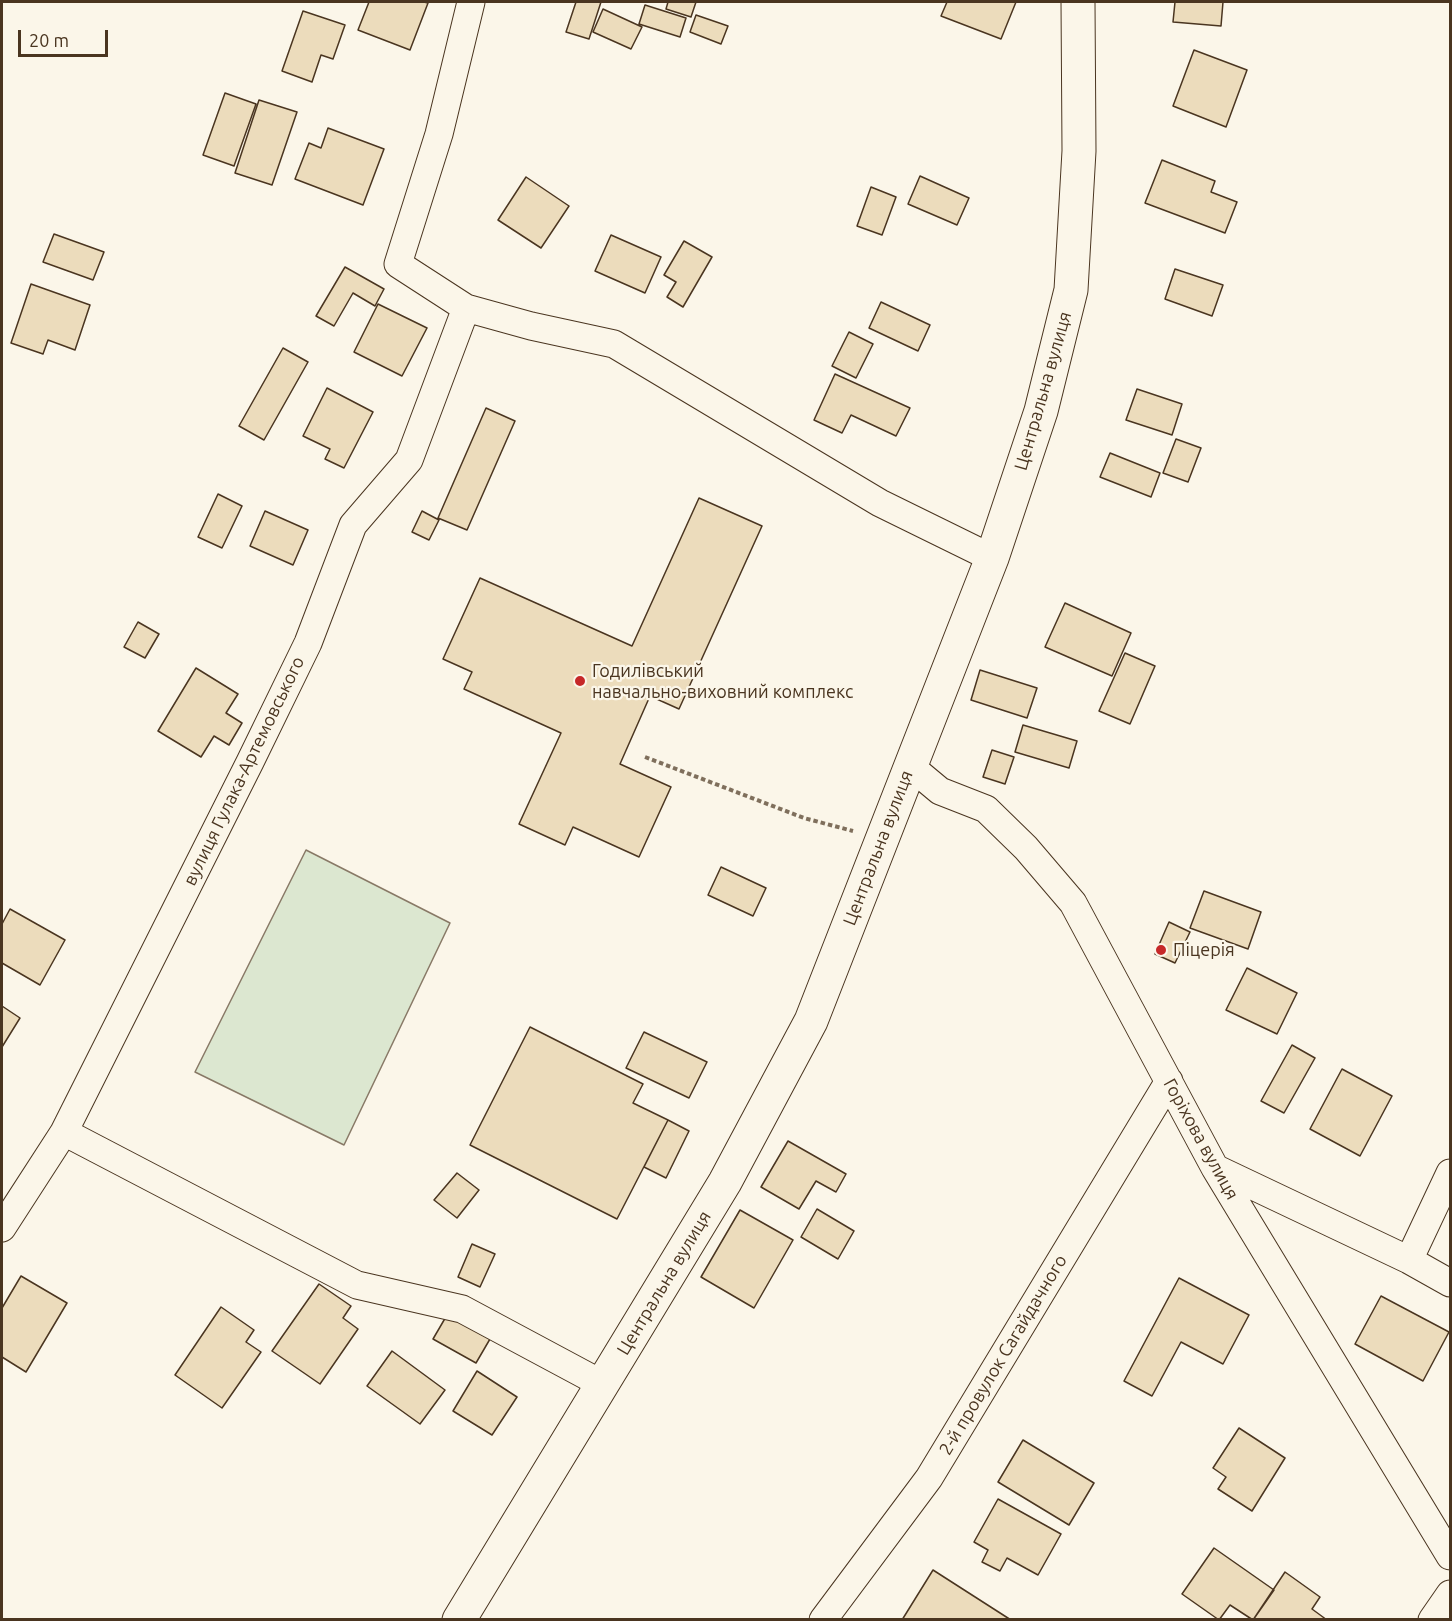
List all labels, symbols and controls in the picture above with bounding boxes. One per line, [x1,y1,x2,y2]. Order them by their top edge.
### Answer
scale bar [21,18,111,56]
text: 20 m [29,30,69,50]
street label: Центральна вулиця [1010,309,1076,473]
street label: вулиця Гулака-Артемовського [179,653,309,889]
place label: Годилівський навчально-виховний комплекс [592,660,853,702]
marker: Годилівський навчально-виховний комплекс [573,674,587,688]
street label: Центральна вулиця [838,767,918,929]
place label: Піцерія [1173,939,1235,961]
marker: Піцерія [1154,943,1168,957]
street label: Горіхова вулиця [1159,1075,1243,1203]
street label: Центральна вулиця [612,1207,716,1359]
street label: 2-й провулок Сагайдачного [935,1251,1071,1459]

